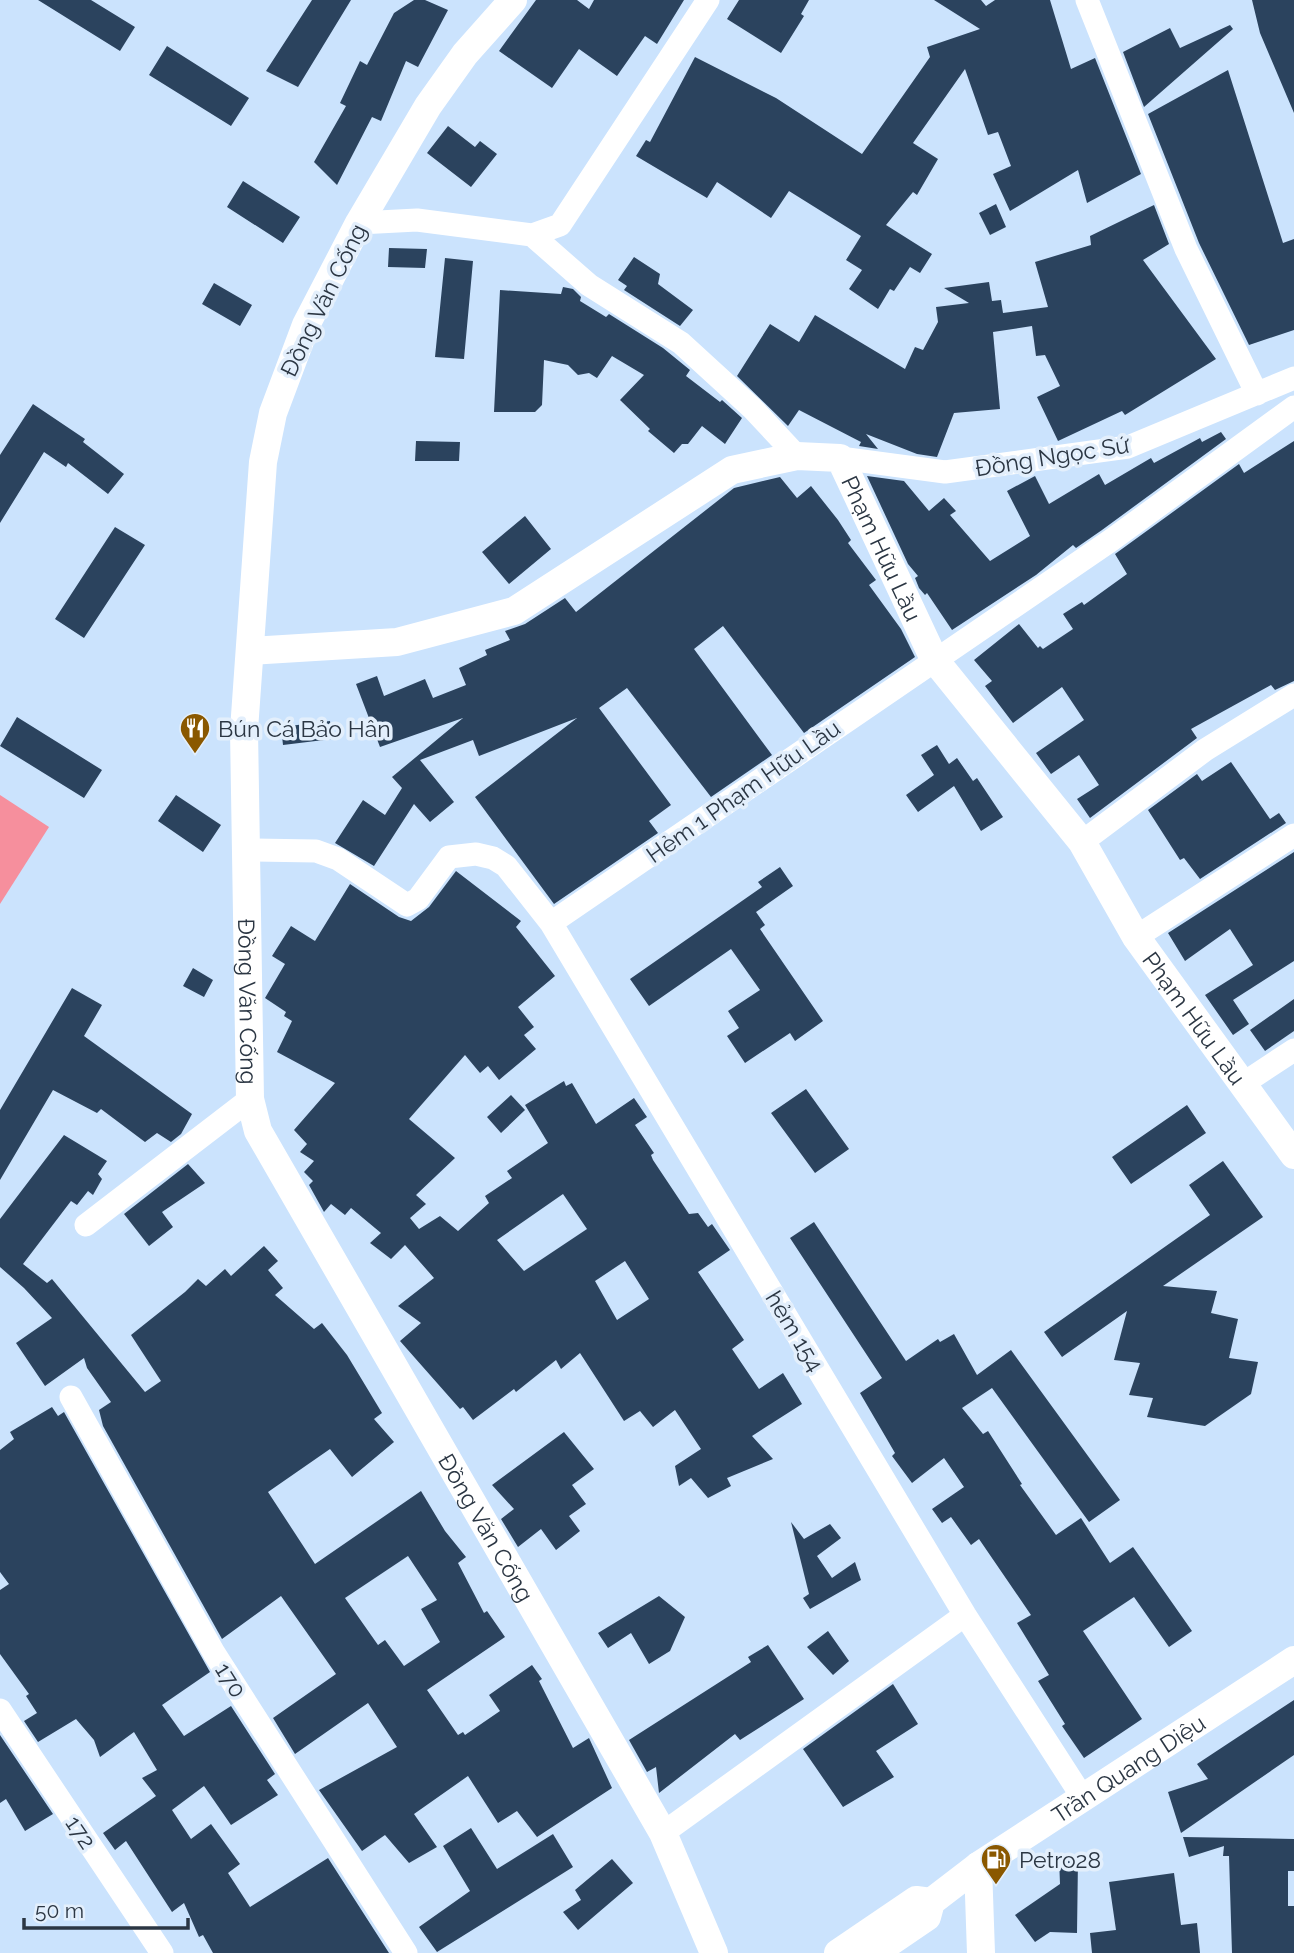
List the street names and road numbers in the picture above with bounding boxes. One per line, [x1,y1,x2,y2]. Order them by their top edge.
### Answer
street label: Đồng Văn Cống [274,219,372,381]
street label: Đồng Ngọc Sứ [973,430,1132,481]
street label: Phạm Hữu Lầu [837,471,928,625]
street label: Hẻm 1 Phạm Hữu Lầu [641,714,845,868]
street label: Đồng Văn Cống [234,918,263,1085]
street label: Phạm Hữu Lầu [1138,946,1252,1090]
street label: hẻm 154 [761,1286,829,1376]
street label: Đồng Văn Cống [433,1448,540,1606]
street label: 170 [210,1658,252,1702]
street label: Trần Quang Diệu [1046,1708,1210,1828]
street label: 172 [60,1810,102,1854]

